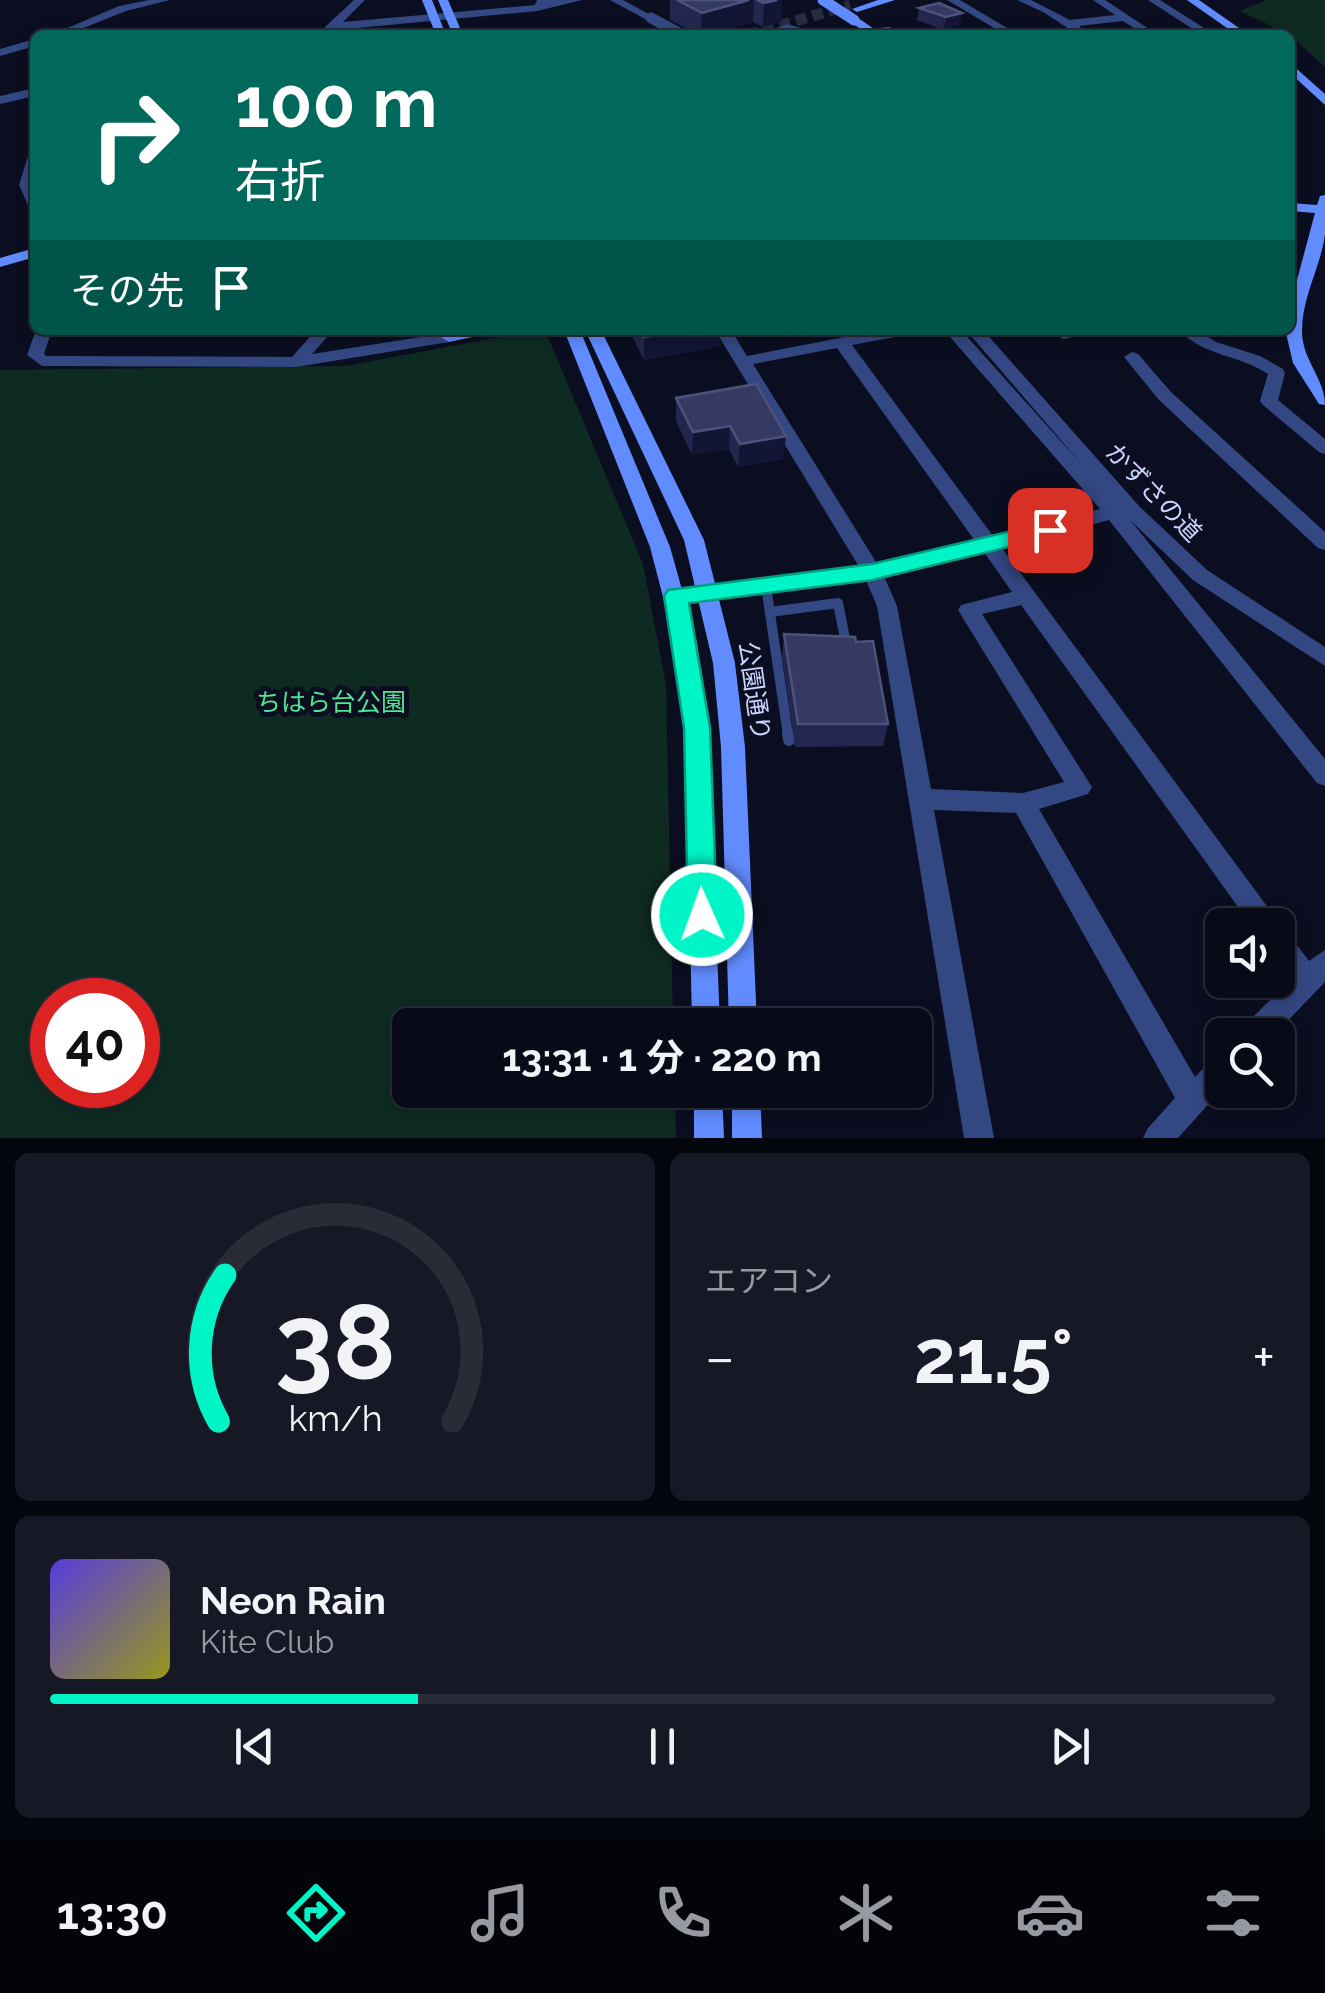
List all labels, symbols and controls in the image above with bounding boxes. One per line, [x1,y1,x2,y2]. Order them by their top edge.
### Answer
text: 100 m [235,61,438,143]
icon: right [70,70,200,200]
text: 右折 [235,155,325,208]
icon: arrive [204,260,259,315]
text: その先 [70,268,184,313]
street label: かずさの道 [1100,437,1208,547]
pin [1008,488,1093,573]
icon: arrive [1023,503,1078,558]
street label: 公園通り [733,639,777,743]
park label: ちはら台公園 [256,687,406,717]
position arrow [650,863,754,967]
map controls [1205,908,1295,1108]
button: sound [1205,908,1295,998]
speed limit sign: 40 [30,978,160,1108]
button: search [1205,1018,1295,1108]
text: 13:31 · 1 分 · 220 m [502,1035,822,1080]
text: エアコン [705,1262,833,1299]
text: 38 [275,1281,395,1403]
text: 21.5° [914,1312,1073,1401]
text: − [705,1325,735,1390]
text: + [1252,1325,1275,1390]
text: km/h [288,1397,382,1439]
text: Neon Rain [200,1578,386,1623]
text: Kite Club [200,1623,334,1660]
icon: previous [227,1719,282,1774]
icon: pause [635,1719,690,1774]
icon: next [1043,1719,1098,1774]
icon: directions [281,1878,351,1948]
icon: music [465,1878,535,1948]
icon: phone [648,1878,718,1948]
icon: climate [831,1878,901,1948]
icon: car [1015,1878,1085,1948]
icon: filters [1198,1878,1268,1948]
text: 13:30 [57,1887,168,1940]

